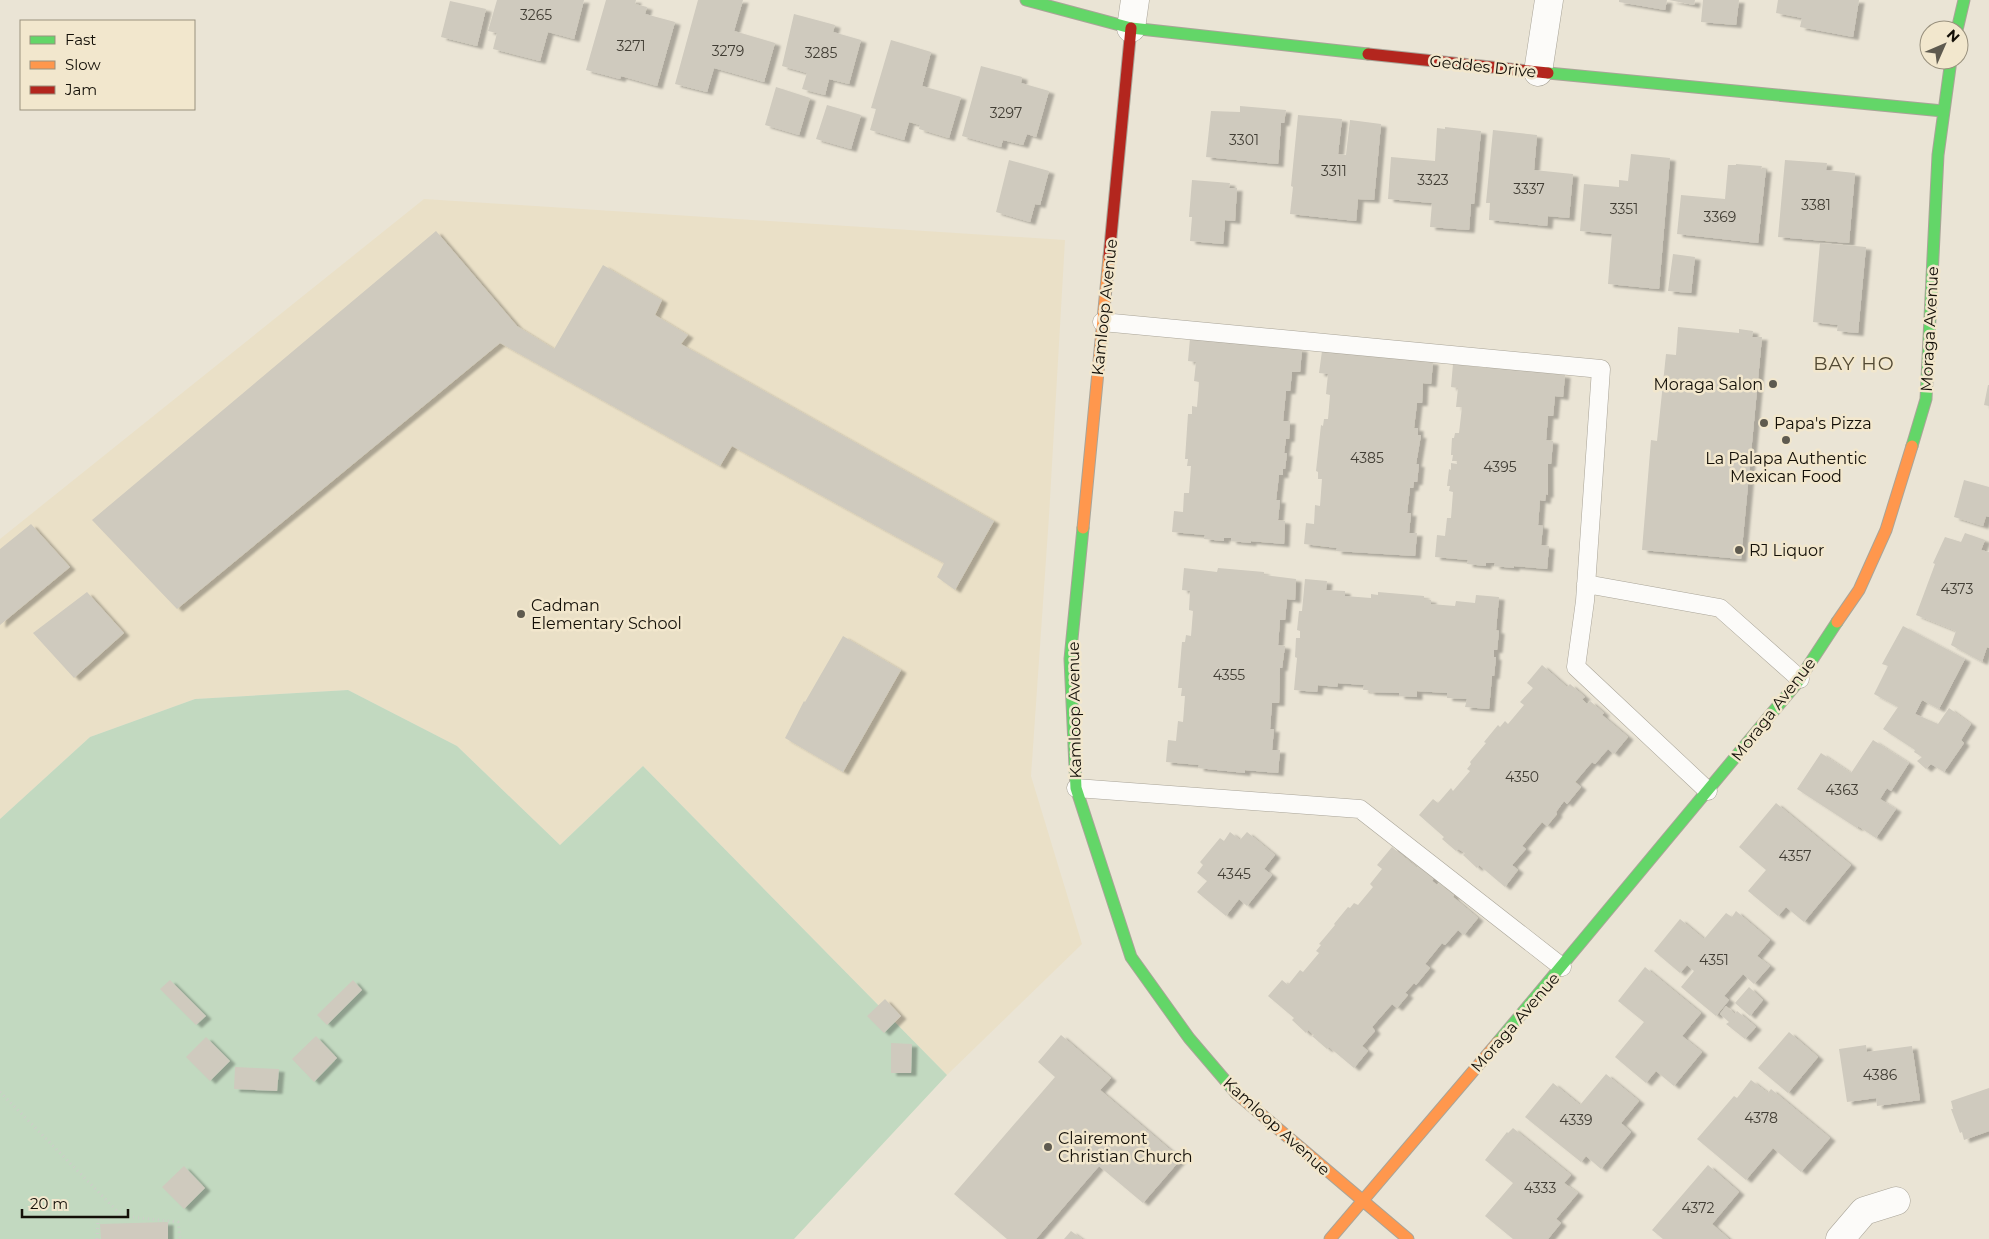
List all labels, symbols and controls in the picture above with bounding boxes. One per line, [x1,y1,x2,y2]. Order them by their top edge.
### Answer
house number: 3265 [520,6,552,24]
legend [20,20,195,110]
north arrow [1919,20,1969,70]
text: N [1943,25,1964,46]
text: Fast [65,30,96,49]
house number: 3271 [616,37,646,55]
house number: 3279 [712,42,744,60]
house number: 3285 [805,44,837,62]
street label: Geddes Drive [1429,51,1537,82]
text: Slow [65,55,101,74]
text: Jam [64,80,97,99]
house number: 3297 [990,104,1022,122]
house number: 3301 [1229,131,1259,149]
house number: 3311 [1321,162,1347,180]
house number: 3323 [1417,171,1449,189]
house number: 3337 [1513,180,1545,198]
house number: 3381 [1801,196,1831,214]
house number: 3351 [1610,200,1638,218]
house number: 3369 [1704,208,1736,226]
street label: Kamloop Avenue [1088,238,1121,376]
street label: Moraga Avenue [1917,266,1942,392]
district label: BAY HO [1813,352,1895,375]
place label: Moraga Salon [1653,375,1763,394]
marker: Moraga Salon [1767,378,1779,390]
place label: Papa's Pizza [1774,414,1872,433]
marker: Papa's Pizza [1758,417,1770,429]
marker: La Palapa Authentic Mexican Food [1780,434,1792,446]
house number: 4385 [1350,449,1384,467]
place label: La Palapa Authentic Mexican Food [1705,449,1867,486]
house number: 4395 [1483,458,1517,476]
place label: RJ Liquor [1749,541,1824,560]
marker: RJ Liquor [1733,544,1745,556]
house number: 4373 [1941,580,1973,598]
place label: Cadman Elementary School [531,596,682,633]
marker: Cadman Elementary School [515,608,527,620]
street label: Kamloop Avenue [1064,641,1085,779]
street label: Moraga Avenue [1727,654,1820,765]
house number: 4355 [1213,666,1245,684]
house number: 4350 [1505,768,1539,786]
house number: 4363 [1825,781,1859,799]
house number: 4357 [1779,847,1811,865]
house number: 4345 [1217,865,1251,883]
house number: 4351 [1699,951,1729,969]
street label: Moraga Avenue [1467,969,1564,1076]
house number: 4386 [1863,1066,1898,1084]
street label: Kamloop Avenue [1219,1073,1334,1179]
house number: 4378 [1744,1109,1778,1127]
house number: 4339 [1559,1111,1593,1129]
place label: Clairemont Christian Church [1058,1129,1193,1166]
marker: Clairemont Christian Church [1042,1141,1054,1153]
house number: 4333 [1524,1179,1556,1197]
scale bar [22,1186,129,1218]
text: 20 m [30,1194,68,1213]
house number: 4372 [1682,1199,1715,1217]

